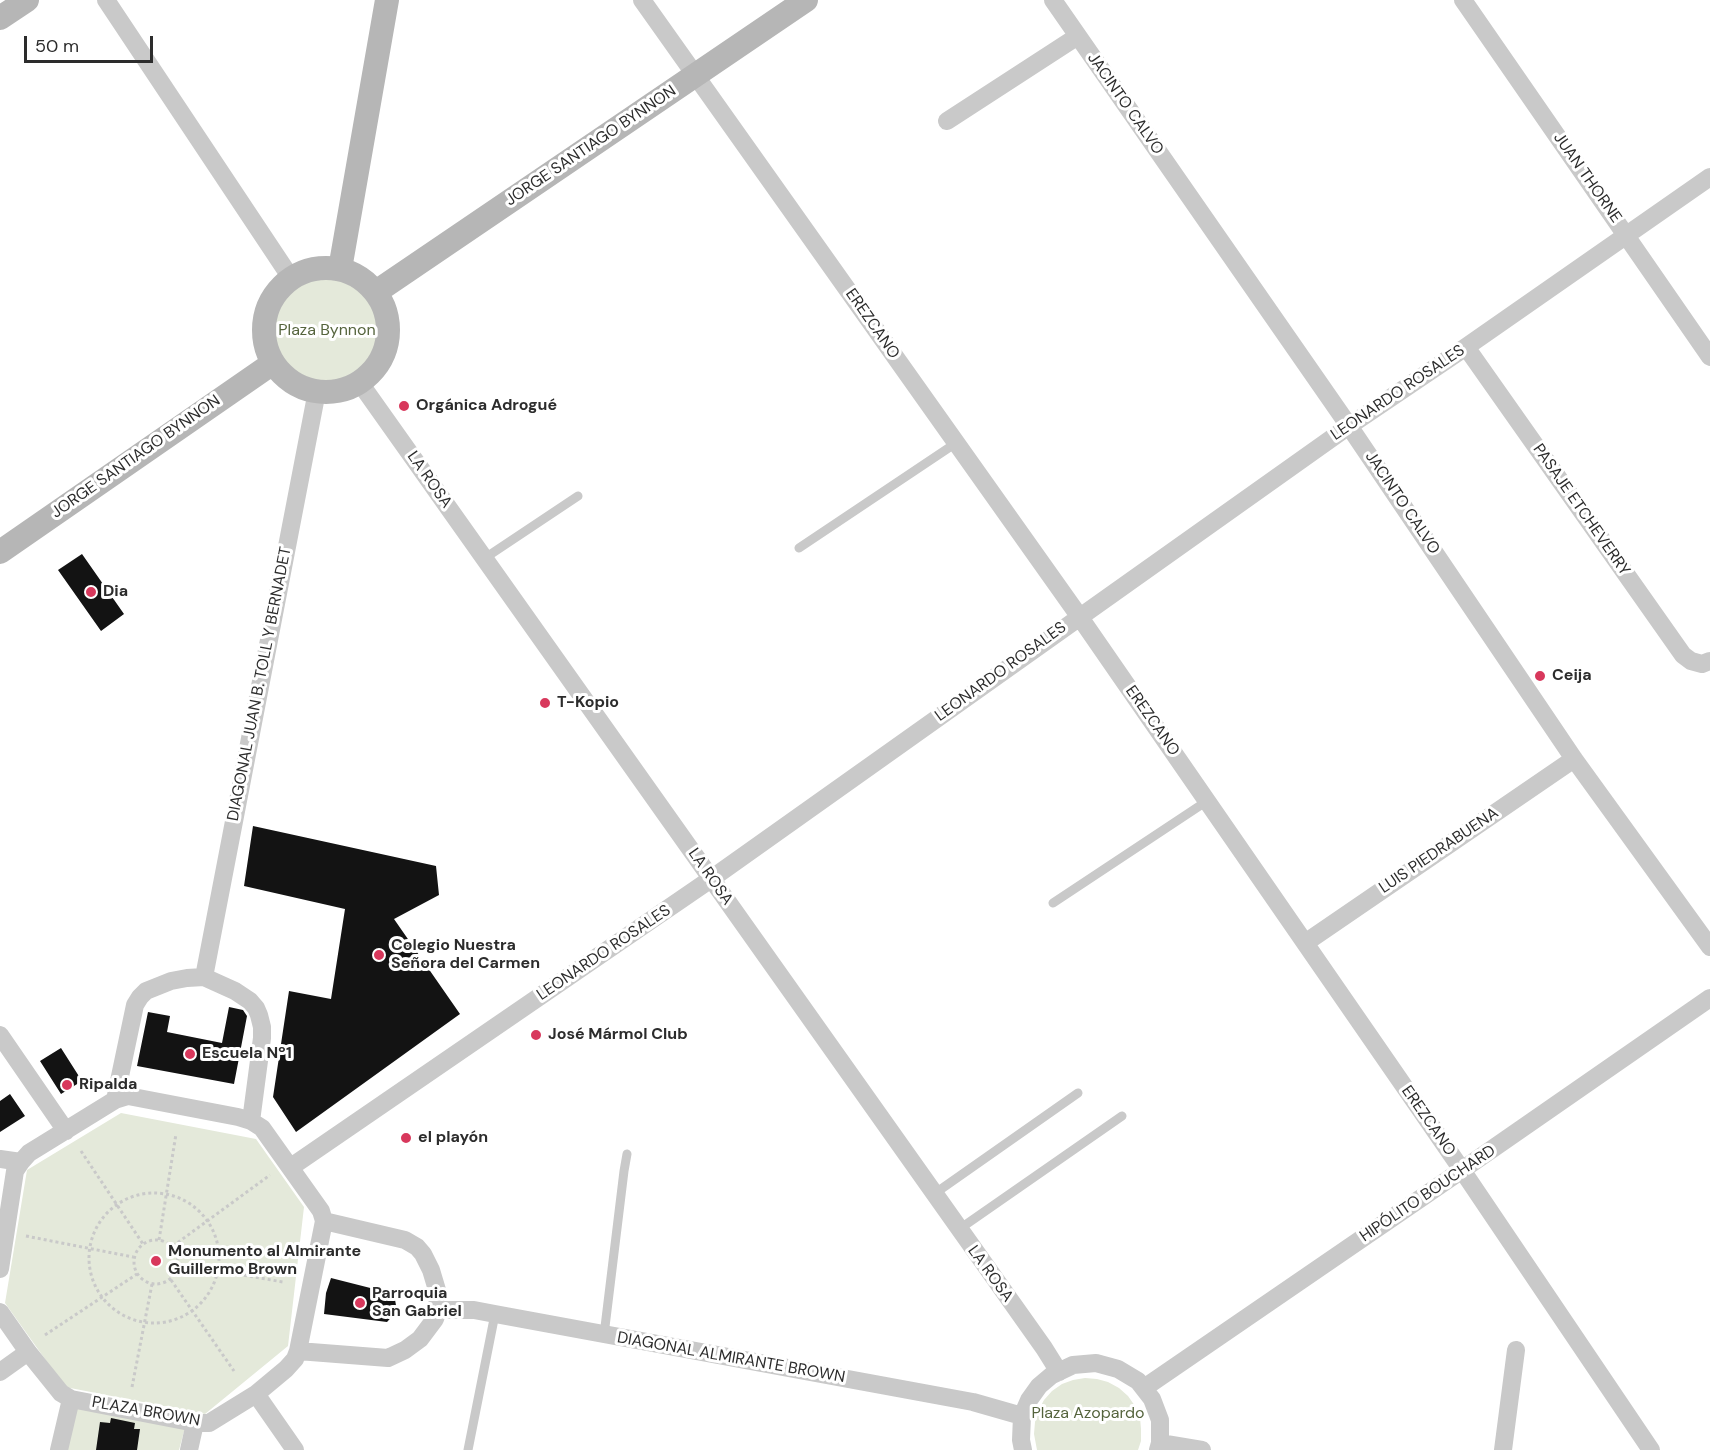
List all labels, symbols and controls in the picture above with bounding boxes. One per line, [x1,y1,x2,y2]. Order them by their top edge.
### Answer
scale bar [27,24,156,62]
text: 50 m [35,34,79,58]
street label: JACINTO CALVO [1083,49,1167,159]
street label: JORGE SANTIAGO BYNNON [502,82,680,210]
street label: JUAN THORNE [1549,129,1625,227]
street label: EREZCANO [841,285,903,363]
park label: Plaza Bynnon [278,321,376,341]
street label: LEONARDO ROSALES [1327,341,1469,445]
street label: JORGE SANTIAGO BYNNON [48,391,224,523]
place label: Orgánica Adrogué [416,396,557,416]
marker: Orgánica Adrogué [397,399,411,413]
street label: PASAJE ETCHEVERRY [1528,441,1634,579]
street label: LA ROSA [402,448,456,512]
street label: JACINTO CALVO [1361,448,1443,558]
street label: DIAGONAL JUAN B. TOLL Y BERNADET [224,545,296,823]
place label: Dia [103,582,128,602]
marker: Dia [84,585,98,599]
street label: LEONARDO ROSALES [932,618,1070,726]
place label: Ceija [1552,666,1592,686]
marker: Ceija [1533,669,1547,683]
street label: EREZCANO [1121,682,1183,760]
place label: T-Kopio [557,693,619,713]
marker: T-Kopio [538,696,552,710]
street label: LUIS PIEDRABUENA [1376,804,1502,898]
street label: LA ROSA [683,845,737,909]
street label: LEONARDO ROSALES [533,901,675,1005]
place label: Colegio Nuestra Señora del Carmen [391,936,540,974]
marker: Colegio Nuestra Señora del Carmen [372,948,386,962]
place label: José Mármol Club [548,1025,688,1045]
marker: José Mármol Club [529,1028,543,1042]
place label: Escuela Nº1 [202,1044,292,1064]
marker: Escuela Nº1 [183,1047,197,1061]
place label: Ripalda [79,1075,137,1095]
marker: Ripalda [60,1078,74,1092]
street label: EREZCANO [1397,1082,1459,1160]
place label: el playón [418,1128,488,1148]
marker: el playón [399,1131,413,1145]
street label: HIPÓLITO BOUCHARD [1357,1141,1499,1247]
place label: Monumento al Almirante Guillermo Brown [168,1242,361,1280]
street label: LA ROSA [963,1242,1017,1306]
marker: Monumento al Almirante Guillermo Brown [149,1254,163,1268]
place label: Parroquia San Gabriel [372,1284,462,1322]
marker: Parroquia San Gabriel [353,1296,367,1310]
street label: DIAGONAL ALMIRANTE BROWN [616,1328,846,1388]
street label: PLAZA BROWN [90,1393,202,1431]
park label: Plaza Azopardo [1031,1404,1145,1424]

